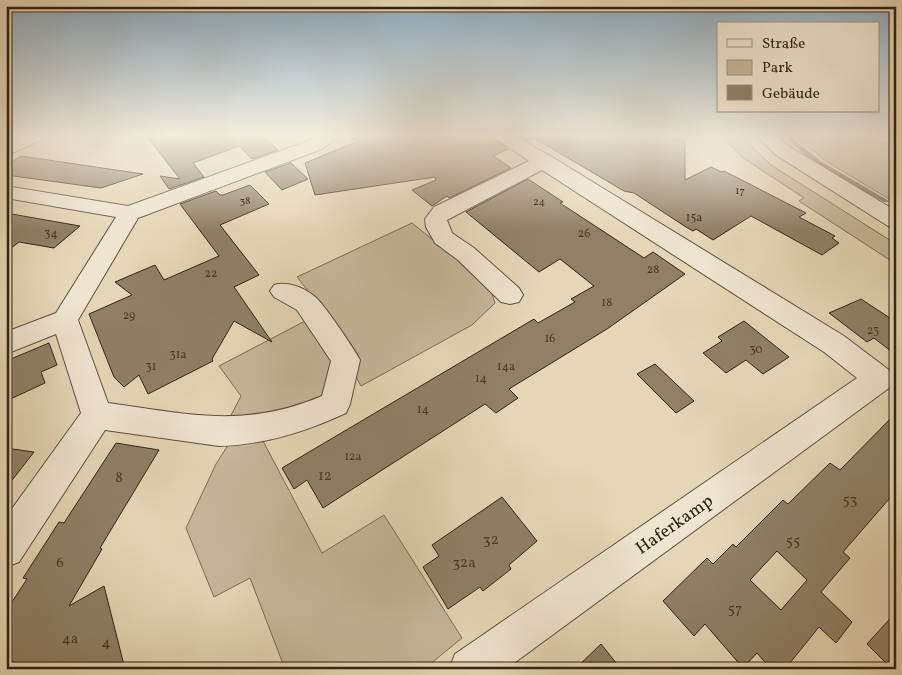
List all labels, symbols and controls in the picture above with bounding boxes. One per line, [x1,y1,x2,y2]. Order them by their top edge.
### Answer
legend [717,22,880,112]
text: Straße [762,34,805,55]
text: Park [762,58,793,79]
text: Gebäude [762,84,820,105]
house number: 17 [735,184,745,199]
house number: 38 [239,194,251,209]
house number: 24 [533,195,545,210]
house number: 15a [686,210,702,226]
house number: 34 [44,226,58,242]
house number: 26 [578,226,590,242]
house number: 28 [647,262,659,278]
house number: 22 [205,266,217,282]
house number: 18 [602,295,612,311]
house number: 29 [123,308,135,324]
house number: 23 [867,323,879,339]
house number: 16 [545,331,555,347]
house number: 30 [749,342,763,358]
house number: 31a [170,347,186,363]
house number: 31 [146,359,156,375]
house number: 14a [497,359,515,375]
house number: 14 [475,371,487,387]
house number: 14 [417,402,429,418]
house number: 12a [344,449,362,465]
house number: 12 [318,466,332,487]
house number: 8 [115,468,123,489]
street label: Haferkamp [631,489,719,561]
house number: 53 [843,490,857,511]
house number: 32 [483,530,499,551]
house number: 55 [786,531,800,552]
house number: 6 [56,553,64,574]
house number: 32a [452,553,476,574]
house number: 57 [728,599,742,620]
house number: 4a [62,629,78,650]
house number: 4 [102,633,111,654]

